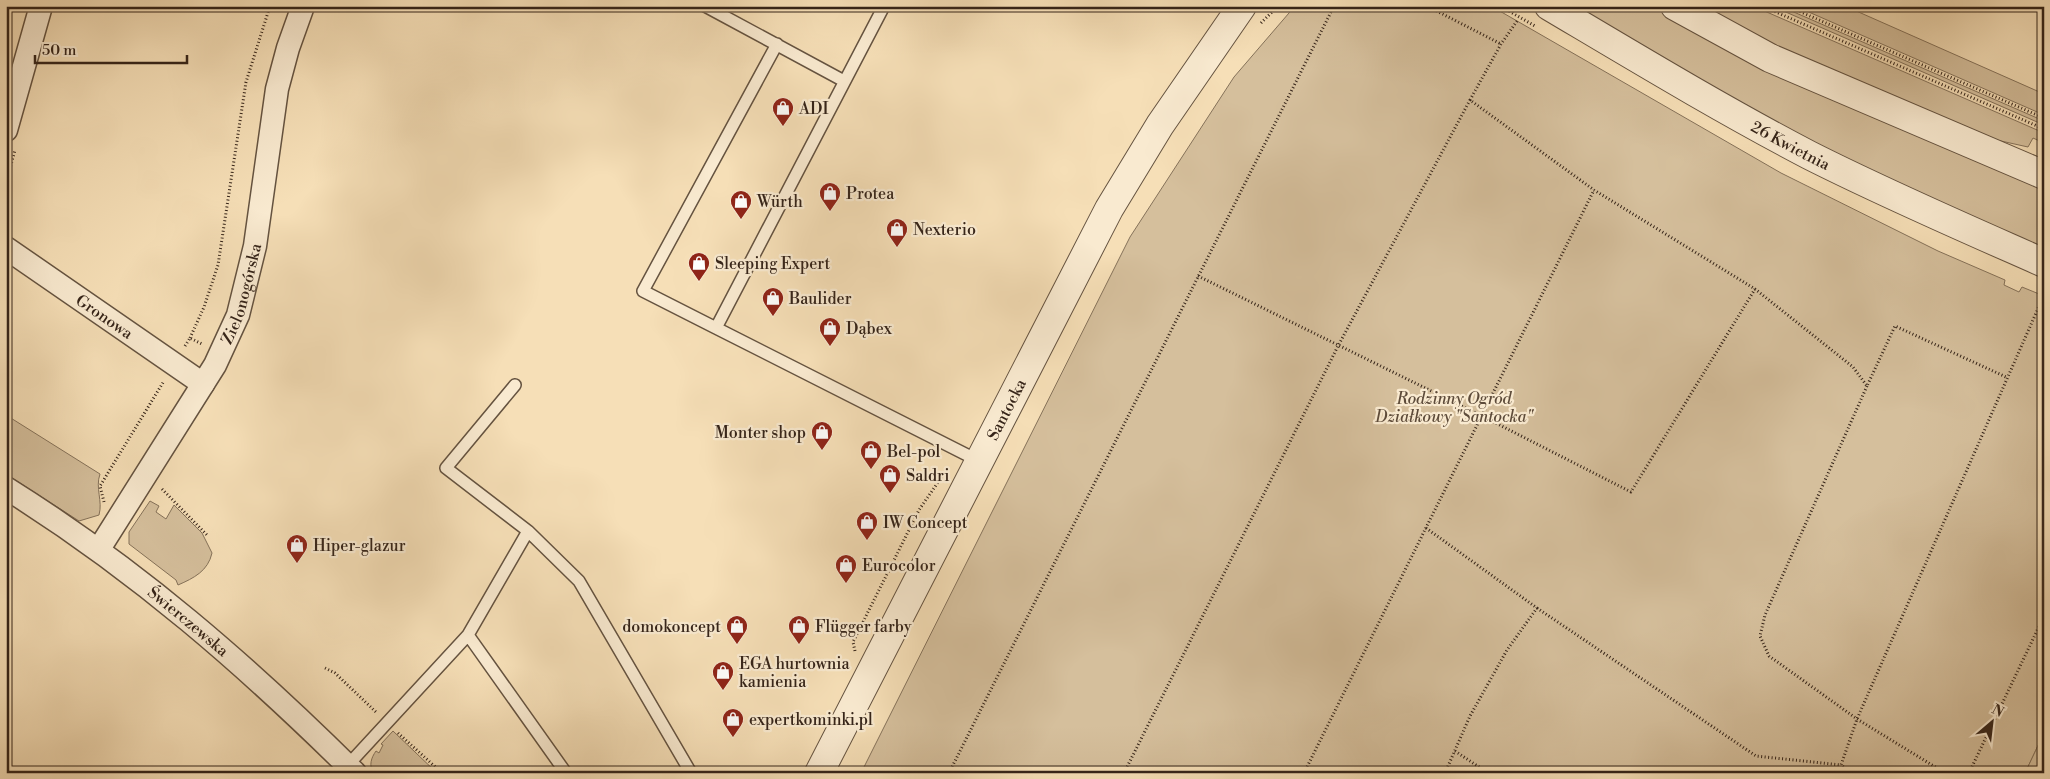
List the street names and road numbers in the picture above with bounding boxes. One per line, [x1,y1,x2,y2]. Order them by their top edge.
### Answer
street label: 26 Kwietnia [1747,117,1834,175]
street label: Zielonogórska [217,241,267,347]
street label: Gronowa [72,290,137,344]
street label: Santocka [983,375,1031,444]
street label: Świerczewska [143,581,233,662]

